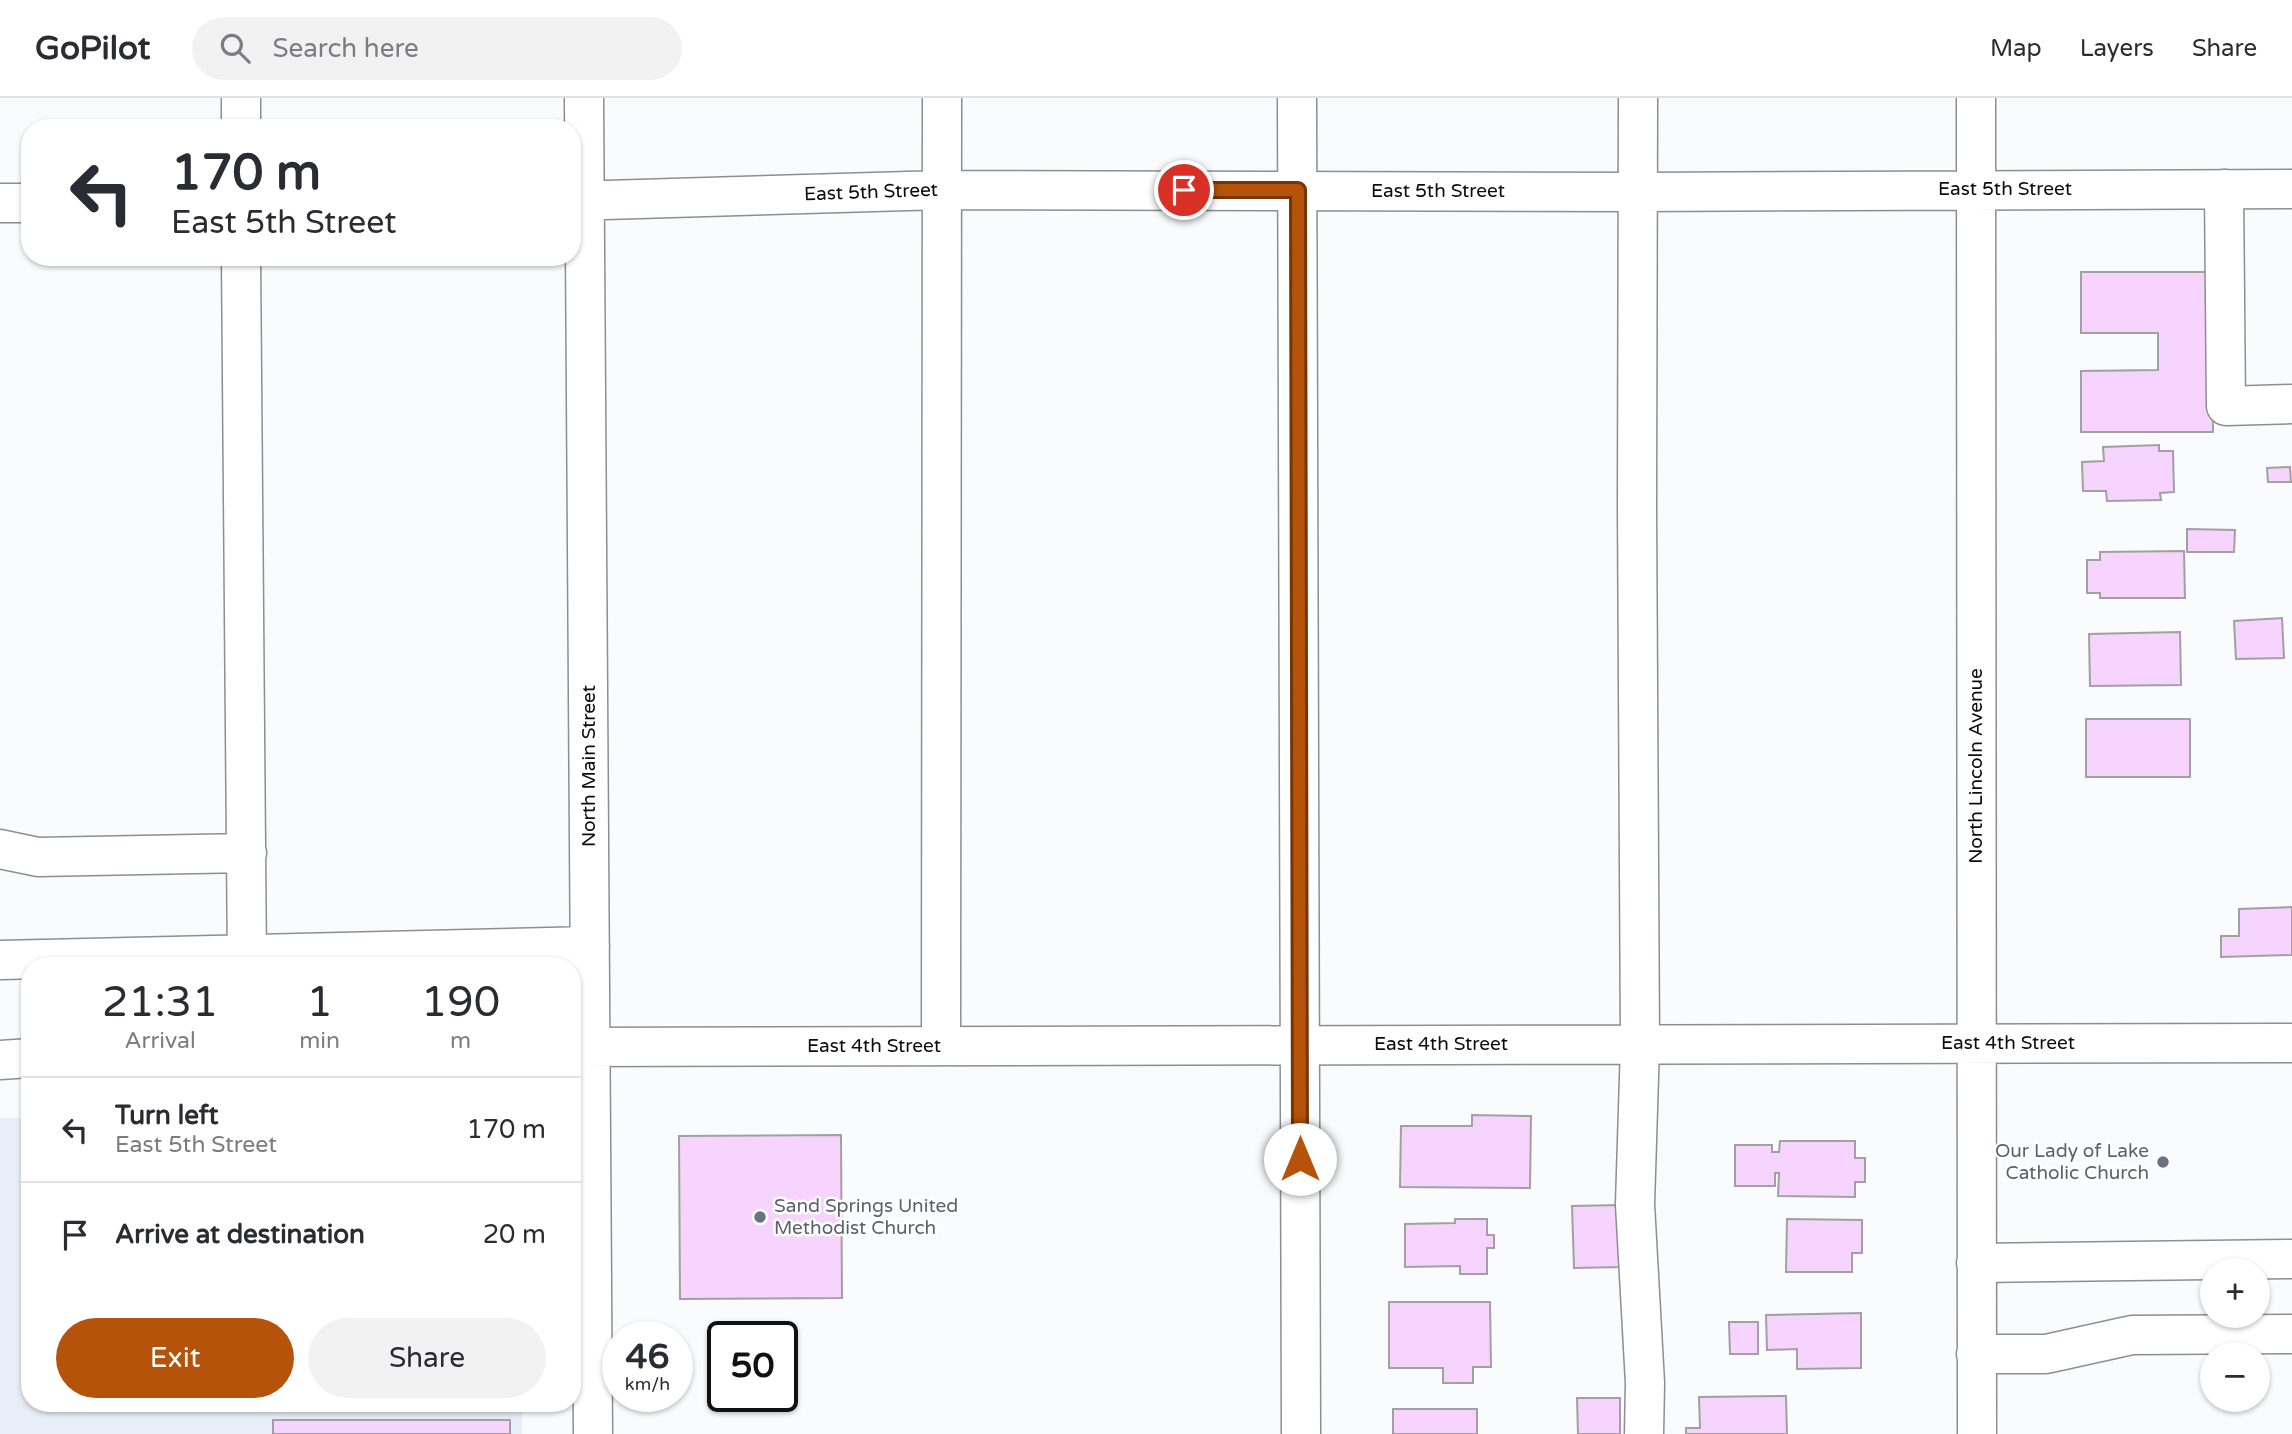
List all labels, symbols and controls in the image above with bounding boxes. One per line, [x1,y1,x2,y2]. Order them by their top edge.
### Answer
search box [192,17,682,80]
text: GoPilot [35,29,150,68]
icon: search [216,29,254,67]
text: Search here [272,33,419,64]
text: Map [1990,34,2042,63]
text: Layers [2080,34,2154,63]
text: Share [2192,34,2257,63]
text: 170 m [171,144,321,203]
icon: left [56,147,147,238]
pin [1154,160,1214,220]
icon: arrive [1165,171,1203,209]
street label: East 5th Street [1938,178,2072,200]
street label: East 5th Street [804,179,938,205]
street label: East 5th Street [1371,180,1505,202]
text: East 5th Street [171,204,397,242]
street label: North Lincoln Avenue [1965,668,1987,864]
street label: North Main Street [578,685,600,847]
text: 21:31 [102,977,218,1028]
text: 1 [306,977,333,1028]
text: 190 [421,977,500,1028]
text: Arrival [125,1027,196,1055]
text: min [299,1027,340,1055]
text: m [450,1027,471,1055]
street label: East 4th Street [1941,1032,2075,1054]
street label: East 4th Street [1374,1033,1508,1055]
street label: East 4th Street [807,1035,941,1057]
text: Turn left [115,1100,218,1131]
icon: left [56,1111,94,1149]
text: 170 m [466,1114,546,1145]
position arrow [1263,1122,1337,1196]
text: East 5th Street [115,1131,277,1159]
place label: Our Lady of Lake Catholic Church [1995,1140,2149,1184]
marker: Our Lady of Lake Catholic Church [2155,1154,2171,1170]
place label: Sand Springs United Methodist Church [774,1195,958,1239]
marker: Sand Springs United Methodist Church [752,1209,768,1225]
icon: arrive [56,1216,94,1254]
text: Arrive at destination [115,1219,365,1250]
text: 20 m [483,1219,546,1250]
map controls [2200,1258,2270,1412]
button: + [2200,1258,2270,1328]
button: Exit [56,1318,294,1398]
button: Share [308,1318,546,1398]
speed limit sign: 50 [707,1321,798,1412]
text: 46 [626,1336,669,1378]
button: − [2200,1342,2270,1412]
text: km/h [625,1373,670,1395]

